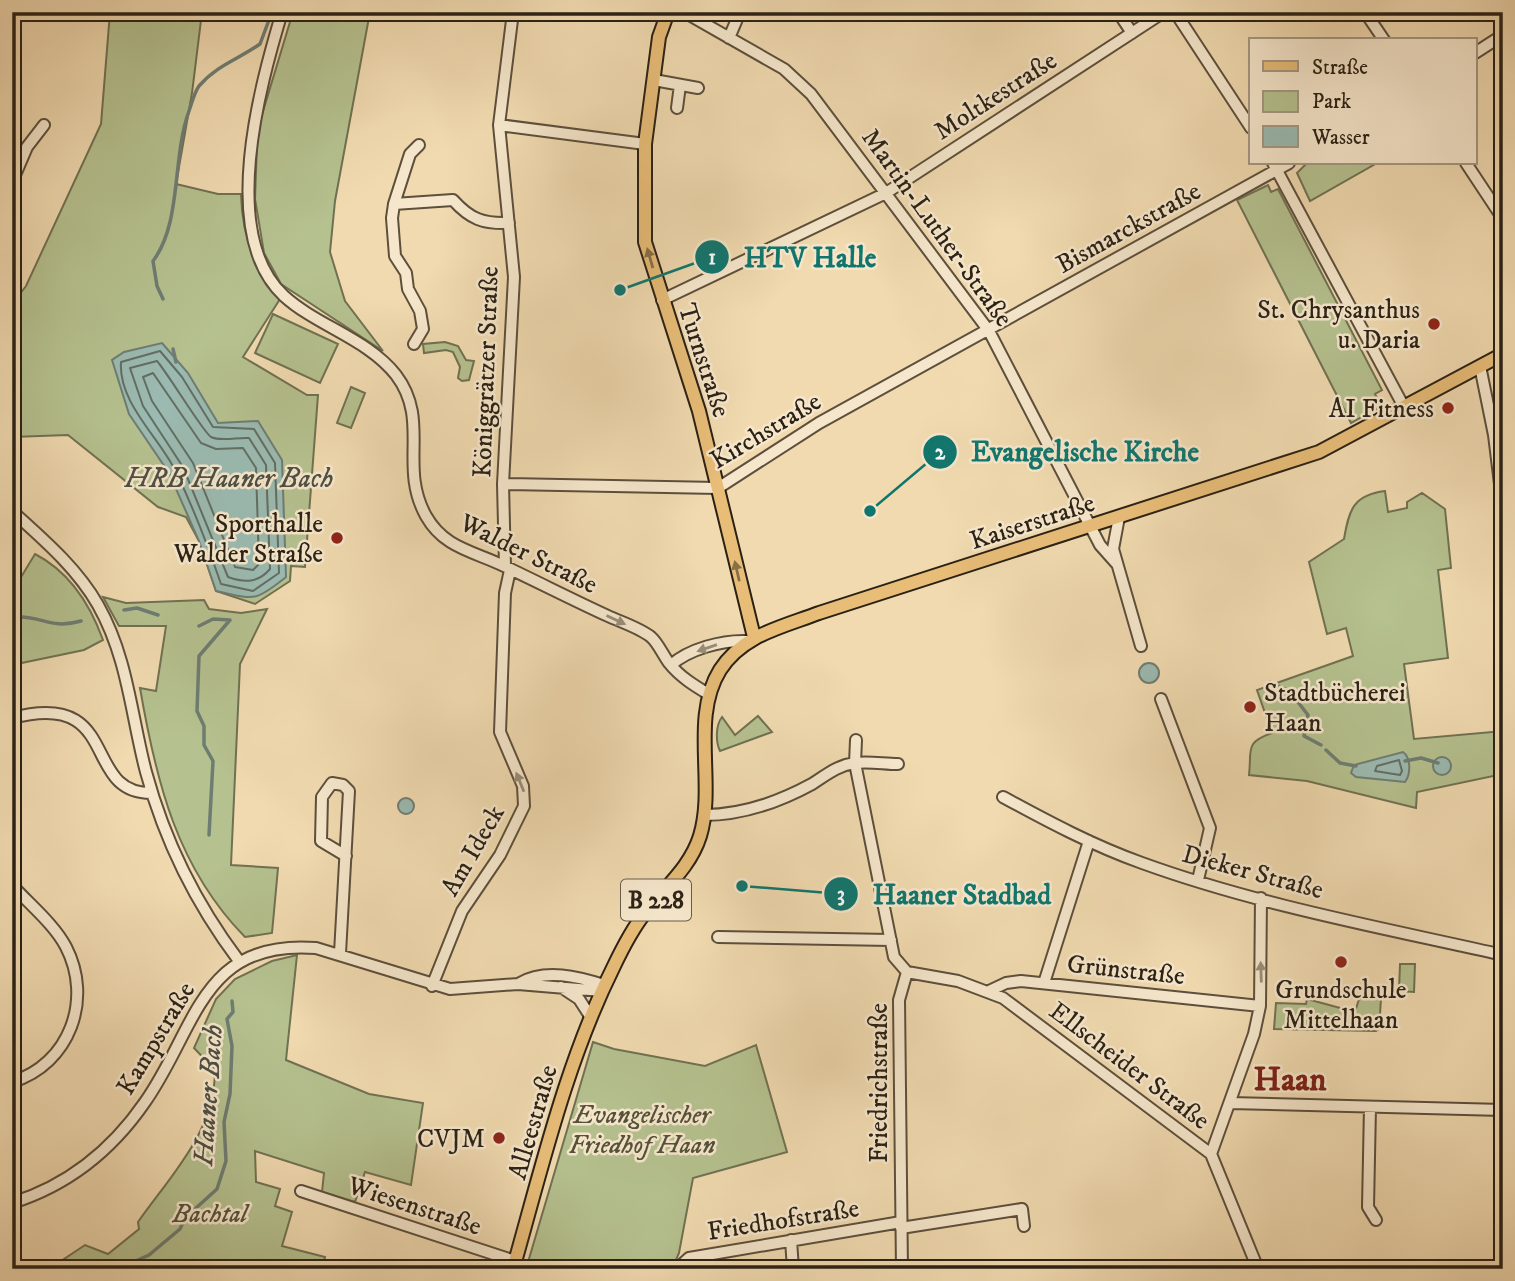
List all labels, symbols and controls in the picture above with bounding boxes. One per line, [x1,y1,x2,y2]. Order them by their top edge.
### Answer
legend [1249,38,1476,164]
street label: Moltkestraße [928,44,1063,148]
text: Straße [1312,55,1368,81]
text: Park [1312,89,1352,115]
street label: Martin-Luther-Straße [854,122,1020,333]
text: Wasser [1311,125,1370,151]
street label: Bismarckstraße [1051,175,1207,282]
callout: HTV Halle [695,233,890,282]
text: HTV Halle [744,241,877,276]
text: 1 [708,245,716,271]
one-way arrow [644,247,654,268]
street label: Königgrätzer Straße [466,266,507,478]
place label: St. Chrysanthus u. Daria [1257,294,1420,357]
street label: Turnstraße [670,299,737,422]
marker: St. Chrysanthus u. Daria [1426,316,1442,332]
street label: Kirchstraße [704,385,827,477]
place label: AI Fitness [1329,393,1434,426]
marker: AI Fitness [1440,400,1456,416]
callout: Evangelische Kirche [922,427,1213,476]
text: Evangelische Kirche [971,435,1199,470]
text: 2 [935,440,946,466]
water label: HRB Haaner Bach [124,461,333,496]
street label: Kaiserstraße [966,487,1099,558]
street label: Walder Straße [453,506,603,602]
place label: Sporthalle Walder Straße [173,508,323,571]
marker: Sporthalle Walder Straße [329,530,345,546]
one-way arrow [731,560,742,582]
one-way arrow [606,614,626,625]
one-way arrow [697,643,718,654]
place label: Stadtbücherei Haan [1264,677,1406,740]
marker: Stadtbücherei Haan [1242,699,1258,715]
one-way arrow [515,771,526,792]
street label: Am Ideck [434,799,513,902]
street label: Dieker Straße [1178,838,1327,907]
callout: Haaner Stadbad [824,870,1065,919]
text: Haaner Stadbad [873,878,1052,913]
road number: B 228 [621,880,691,920]
text: 3 [837,882,845,908]
street label: Grünstraße [1065,948,1186,993]
marker: Grundschule Mittelhaan [1333,954,1349,970]
one-way arrow [1255,960,1266,982]
place label: Grundschule Mittelhaan [1275,974,1407,1037]
street label: Kampstraße [110,976,203,1101]
street label: Ellscheider Straße [1042,995,1216,1137]
street label: Friedrichstraße [863,1003,896,1163]
water label: Haaner Bach [186,1023,231,1168]
district label: Haan [1254,1060,1327,1101]
street label: Alleestraße [501,1061,566,1184]
park label: Evangelischer Friedhof Haan [569,1099,715,1162]
place label: CVJM [417,1123,485,1156]
marker: CVJM [491,1130,507,1146]
street label: Wiesenstraße [343,1169,486,1244]
street label: Friedhofstraße [705,1192,862,1249]
park label: Bachtal [171,1198,251,1231]

